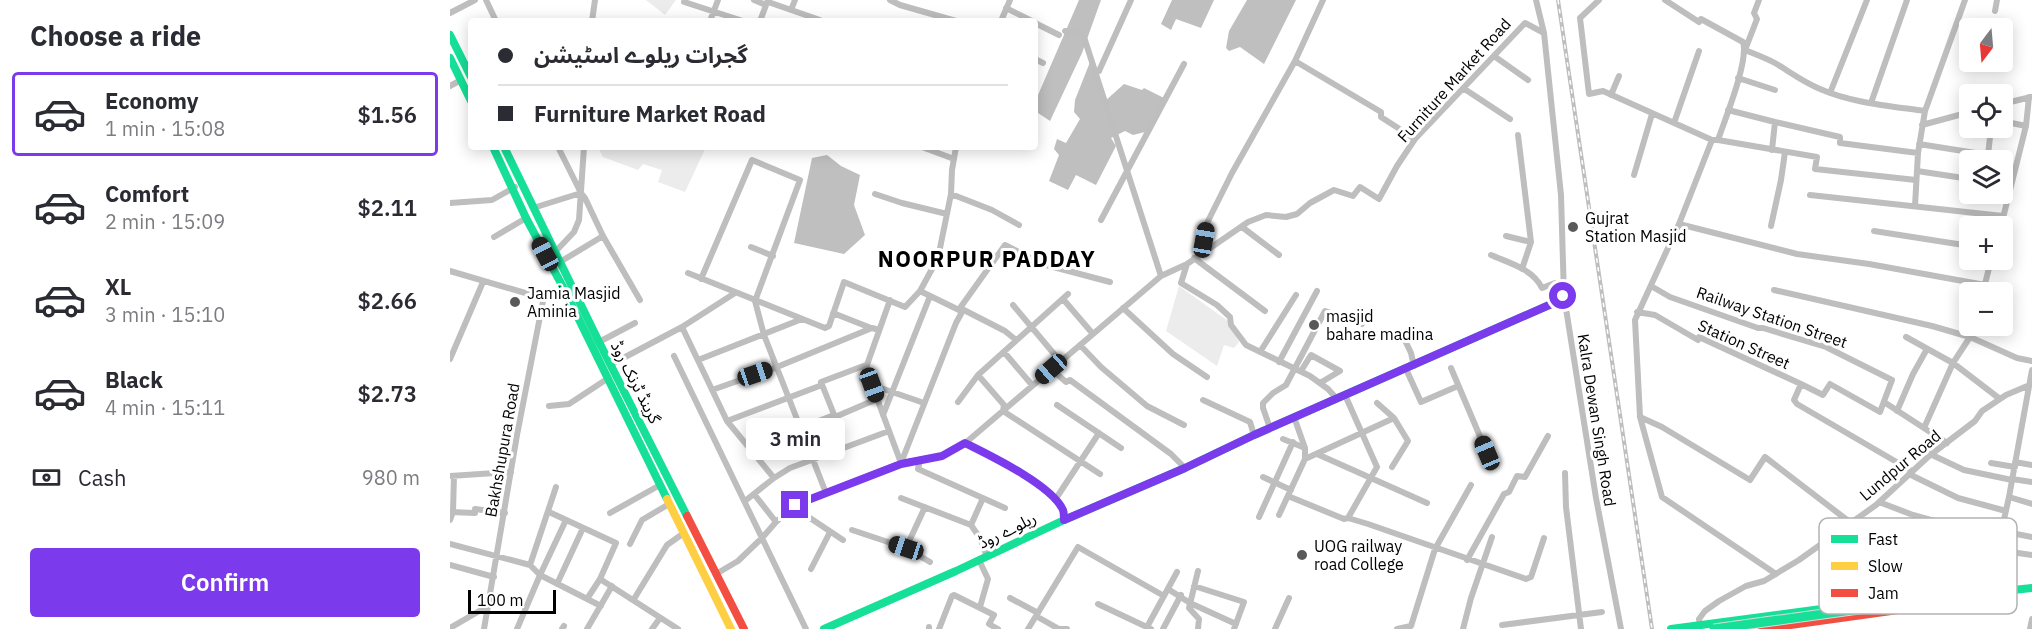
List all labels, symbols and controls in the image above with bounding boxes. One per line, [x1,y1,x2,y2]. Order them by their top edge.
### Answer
street label: Furniture Market Road [1393,14,1515,146]
text: Choose a ride [30,18,201,53]
north arrow [1959,18,2013,72]
map controls [1959,18,2013,336]
text: گجرات ریلوے اسٹیشن [534,40,748,69]
button: locate [1959,84,2013,138]
text: Economy [105,86,199,115]
icon: car [33,87,87,141]
text: Furniture Market Road [534,99,766,128]
text: $1.56 [358,100,417,129]
text: 1 min · 15:08 [105,115,225,142]
button: layers [1959,150,2013,204]
text: Comfort [105,179,189,208]
icon: car [33,180,87,234]
text: $2.11 [358,193,417,222]
text: 2 min · 15:09 [105,208,225,235]
place label: Gujrat Station Masjid [1585,208,1687,246]
button: + [1959,216,2013,270]
marker: Gujrat Station Masjid [1566,220,1580,234]
car [1192,221,1216,259]
car [529,234,561,274]
district label: NOORPUR PADDAY [878,244,1096,273]
text: XL [105,272,131,301]
icon: car [33,273,87,327]
route start [1549,282,1576,309]
street label: Railway Station Street [1694,282,1850,352]
button: − [1959,282,2013,336]
place label: Jamia Masjid Aminia [527,283,621,321]
text: $2.66 [358,286,417,315]
marker: Jamia Masjid Aminia [508,295,522,309]
text: 3 min · 15:10 [105,301,225,328]
place label: masjid bahare madina [1326,306,1434,344]
street label: Station Street [1695,315,1793,373]
marker: masjid bahare madina [1307,318,1321,332]
street label: Kalra Dewan Singh Road [1573,332,1621,508]
street label: گرینڈ ٹرنک روڈ [607,337,666,427]
car [1032,350,1070,388]
car [735,360,775,388]
text: Black [105,365,163,394]
car [857,365,887,405]
icon: car [33,366,87,420]
text: $2.73 [358,379,417,408]
street label: Bakhshupura Road [480,381,524,519]
text: 4 min · 15:11 [105,394,225,421]
callout: 3 min [746,418,844,460]
text: 3 min [770,425,821,452]
street label: Lundpur Road [1855,425,1945,505]
car [1472,433,1502,473]
icon: cash [30,461,63,494]
text: Cash [78,463,127,492]
text: 980 m [362,464,420,491]
route end [781,491,808,518]
street label: ریلوے روڈ [975,507,1039,553]
legend [1819,518,2017,614]
text: Fast [1868,529,1898,549]
car [886,534,926,562]
place label: UOG railway road College [1314,536,1404,574]
button: Confirm [30,548,420,617]
marker: UOG railway road College [1295,548,1309,562]
text: Slow [1868,556,1903,576]
text: Jam [1868,583,1899,603]
scale bar [468,587,556,614]
text: 100 m [477,590,524,610]

